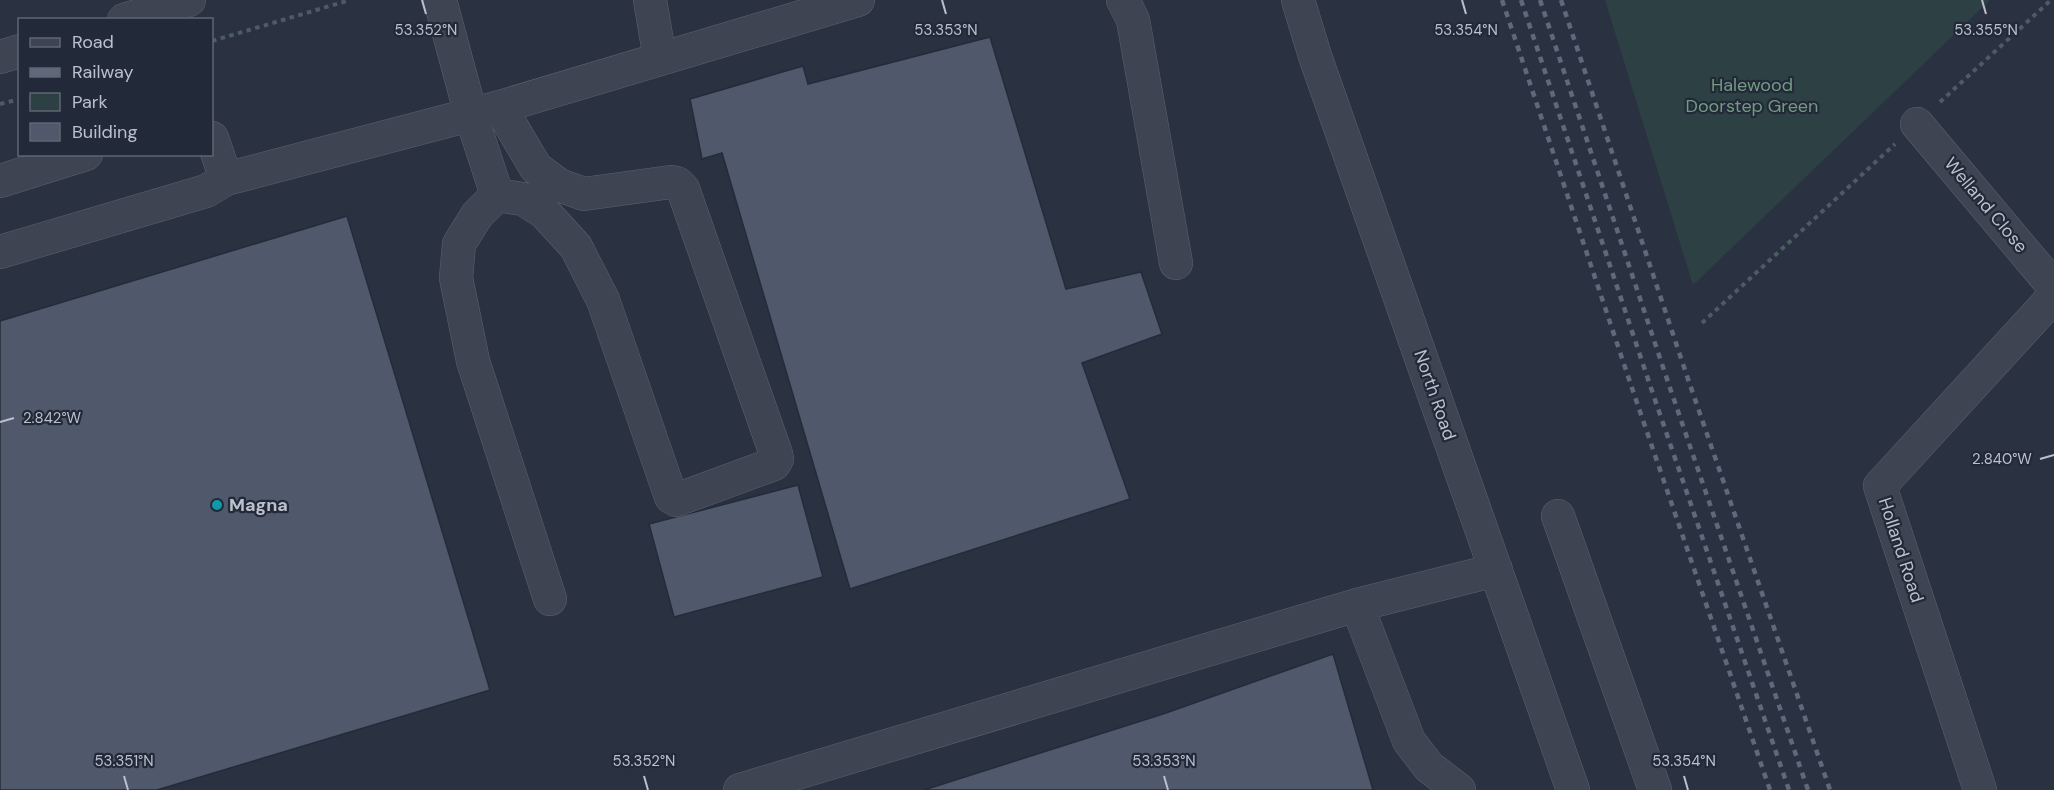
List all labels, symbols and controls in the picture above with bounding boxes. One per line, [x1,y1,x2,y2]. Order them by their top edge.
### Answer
legend [18,18,213,156]
text: 53.352°N [395,20,457,40]
text: 53.353°N [914,20,978,40]
text: 53.354°N [1434,20,1498,40]
text: 53.355°N [1954,20,2018,40]
text: Road [72,30,114,54]
text: Railway [72,60,134,84]
park label: Halewood Doorstep Green [1686,73,1818,118]
text: Park [72,90,108,114]
text: Building [72,120,137,144]
street label: Welland Close [1939,152,2033,258]
street label: North Road [1408,347,1462,443]
text: 2.842°W [23,408,82,428]
text: 2.840°W [1972,449,2032,469]
place label: Magna [229,493,288,517]
street label: Holland Road [1873,494,1929,606]
marker: Magna [210,498,224,512]
text: 53.351°N [94,751,154,771]
text: 53.352°N [613,751,675,771]
text: 53.353°N [1132,751,1196,771]
text: 53.354°N [1652,751,1716,771]

